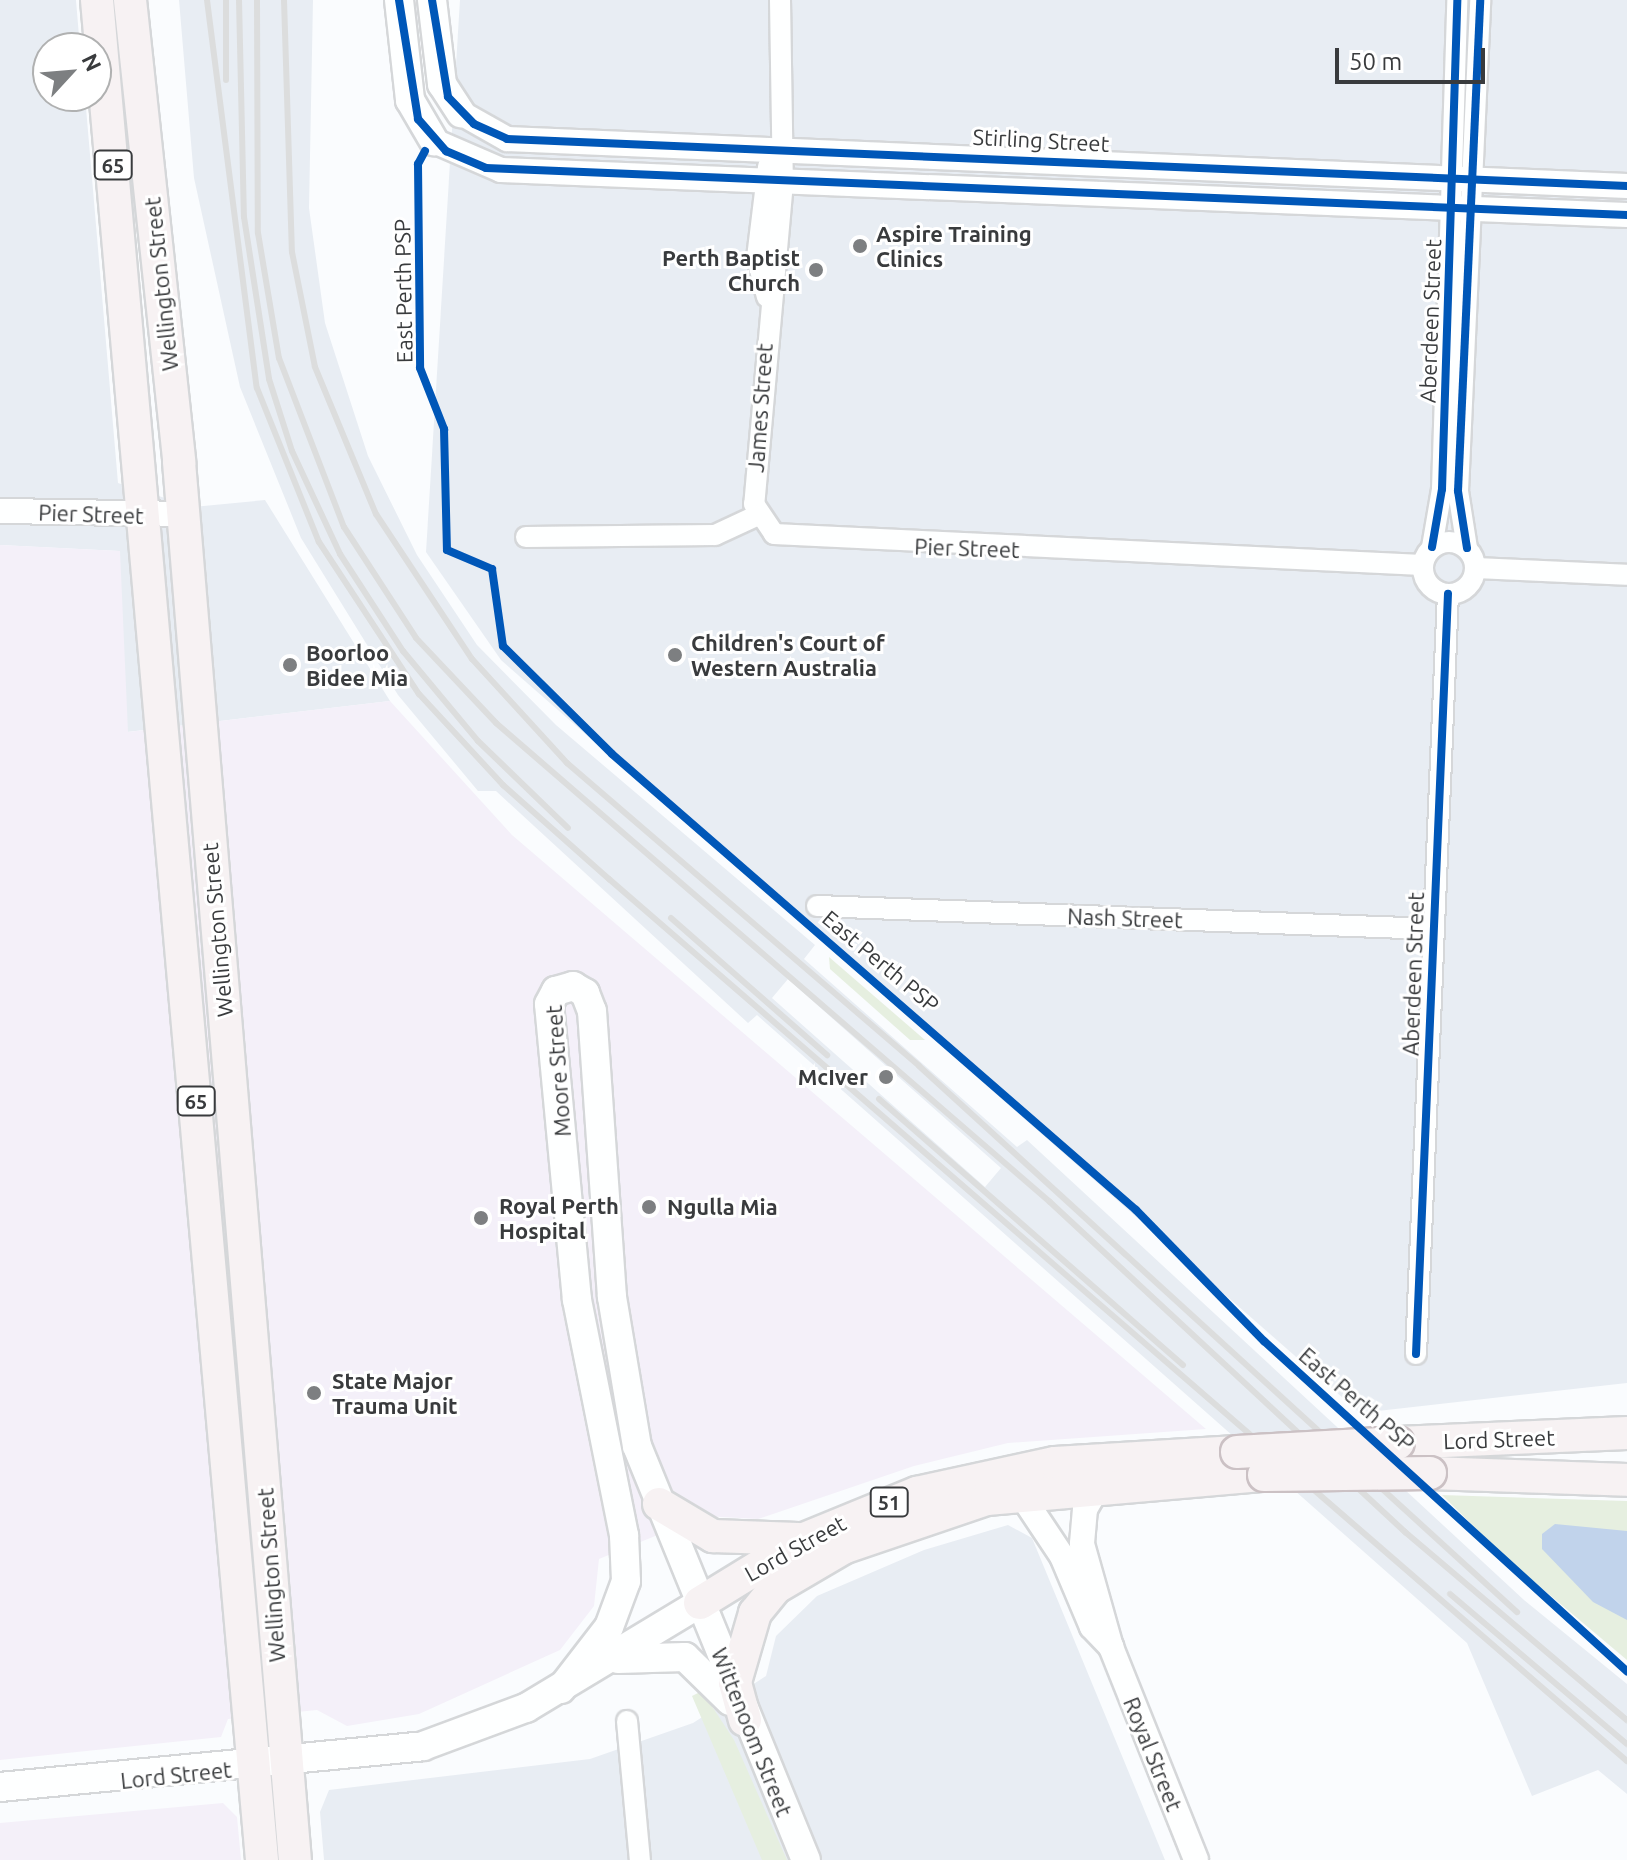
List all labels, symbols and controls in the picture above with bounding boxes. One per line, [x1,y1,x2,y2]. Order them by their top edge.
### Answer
north arrow [32,32,112,112]
scale bar [1339,32,1489,82]
text: 50 m [1349,48,1402,75]
text: N [77,49,107,75]
street label: Stirling Street [972,123,1110,157]
road number: 65 [93,149,133,181]
street label: Wellington Street [139,196,183,372]
street label: East Perth PSP [389,219,417,363]
place label: Aspire Training Clinics [876,220,1032,272]
marker: Aspire Training Clinics [851,237,869,255]
street label: Aberdeen Street [1414,239,1446,403]
place label: Perth Baptist Church [662,244,800,296]
marker: Perth Baptist Church [807,261,825,279]
street label: James Street [742,343,778,473]
street label: Pier Street [38,499,144,529]
street label: Pier Street [914,533,1020,563]
place label: Children's Court of Western Australia [691,629,885,680]
place label: Boorloo Bidee Mia [306,639,408,690]
marker: Children's Court of Western Australia [666,646,684,664]
marker: Boorloo Bidee Mia [281,656,299,674]
street label: Wellington Street [196,842,238,1018]
street label: Aberdeen Street [1397,892,1429,1056]
street label: Nash Street [1067,903,1183,933]
street label: East Perth PSP [817,905,945,1017]
street label: Moore Street [540,1004,576,1138]
place label: McIver [798,1064,868,1090]
marker: McIver [875,1066,897,1088]
road number: 65 [176,1085,216,1117]
place label: Royal Perth Hospital [499,1192,619,1244]
place label: Ngulla Mia [667,1194,778,1220]
marker: Ngulla Mia [638,1196,660,1218]
marker: Royal Perth Hospital [470,1207,492,1229]
street label: East Perth PSP [1294,1342,1420,1456]
place label: State Major Trauma Unit [332,1367,458,1418]
marker: State Major Trauma Unit [303,1382,325,1404]
street label: Lord Street [1443,1424,1555,1454]
road number: 51 [869,1486,909,1518]
street label: Wellington Street [252,1487,290,1663]
street label: Lord Street [740,1509,850,1587]
street label: Wittenoom Street [706,1644,798,1820]
street label: Royal Street [1118,1693,1188,1815]
street label: Lord Street [119,1756,233,1794]

